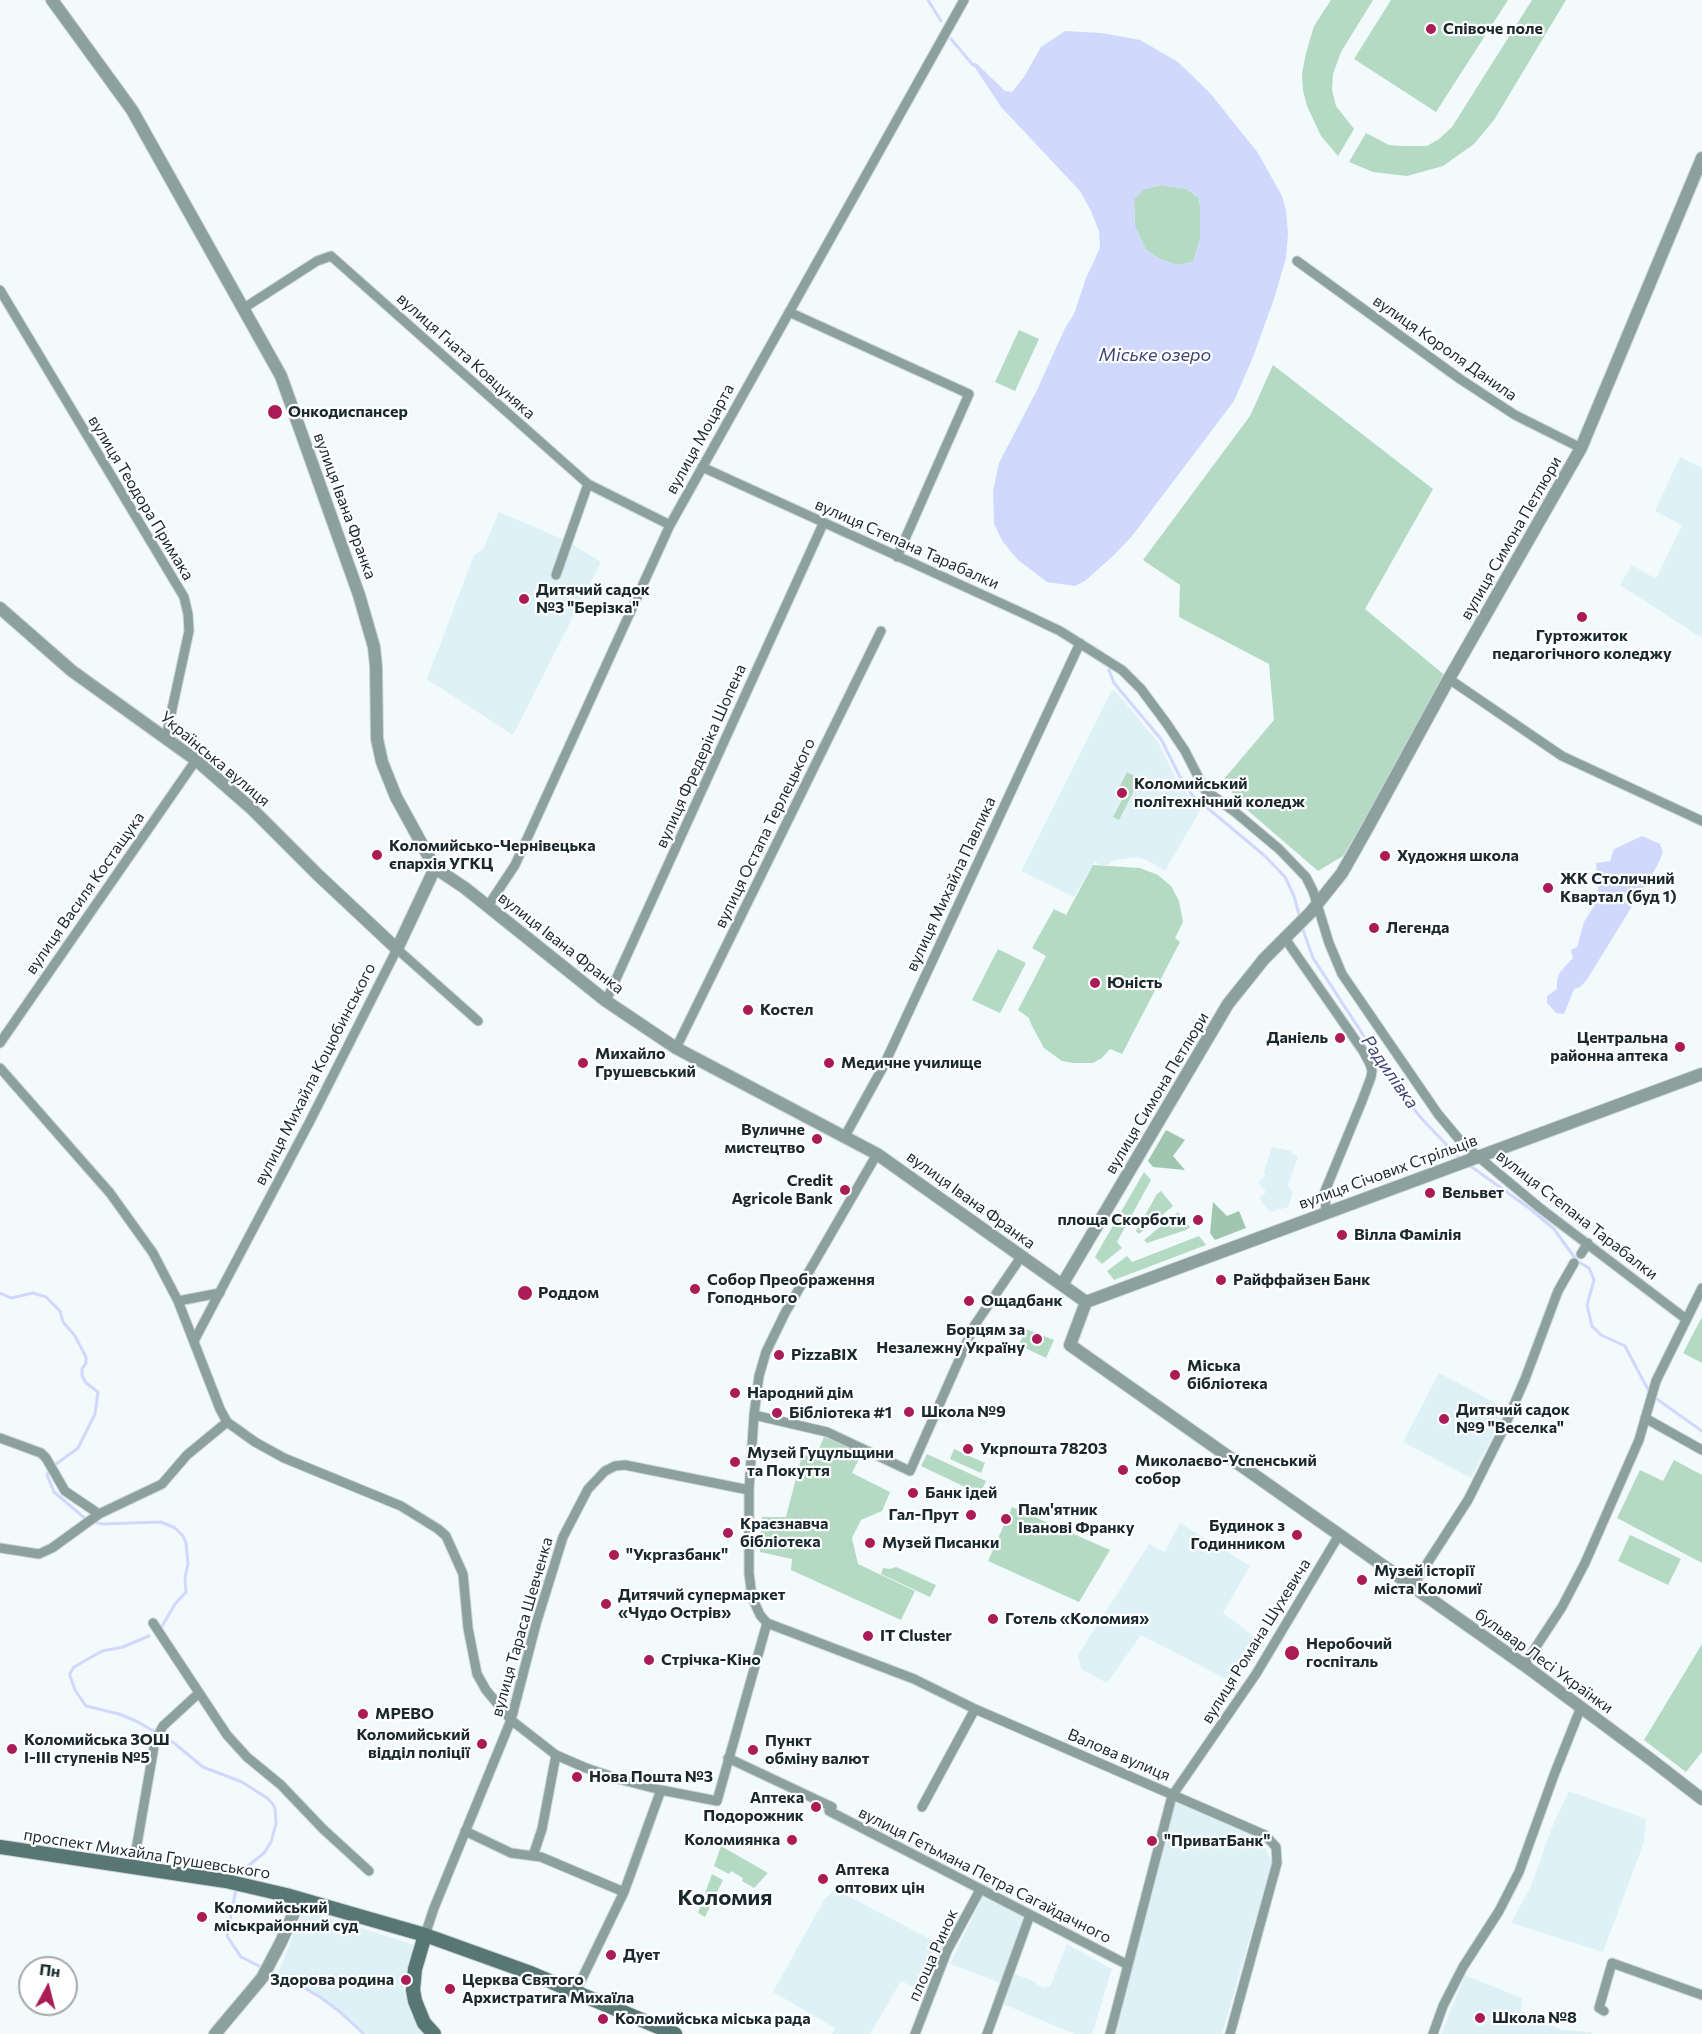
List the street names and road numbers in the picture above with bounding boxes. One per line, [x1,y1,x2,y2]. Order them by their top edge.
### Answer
street label: вулиця Гната Ковцуняка [393,289,539,423]
street label: вулиця Короля Данила [1369,291,1521,405]
street label: вулиця Моцарта [662,381,738,497]
street label: вулиця Теодора Примака [84,412,198,584]
street label: вулиця Івана Франка [310,430,380,582]
street label: вулиця Симона Петлюри [1456,453,1566,623]
street label: вулиця Степана Тарабалки [812,495,1002,593]
street label: вулиця Фредеріка Шопена [652,661,750,851]
street label: Українська вулиця [156,707,274,811]
street label: вулиця Остапа Терлецького [711,735,819,931]
street label: вулиця Михайла Павлика [902,794,1000,974]
street label: вулиця Василя Костащука [22,808,148,978]
street label: вулиця Івана Франка [494,888,628,998]
street label: вулиця Михайла Коцюбинського [250,960,380,1188]
street label: вулиця Симона Петлюри [1101,1009,1213,1177]
street label: вулиця Січових Стрільців [1296,1131,1480,1213]
street label: вулиця Степана Тарабалки [1492,1146,1662,1284]
street label: вулиця Івана Франка [903,1147,1039,1253]
street label: вулиця Тараса Шевченка [487,1535,557,1719]
street label: вулиця Романа Шухевича [1197,1555,1315,1727]
street label: бульвар Лесі Українки [1471,1604,1617,1718]
street label: Валова вулиця [1065,1725,1173,1785]
street label: вулиця Гетьмана Петра Сагайдачного [855,1803,1115,1947]
street label: проспект Михайла Грушевського [22,1825,272,1883]
street label: площа Ринок [904,1906,962,2004]

